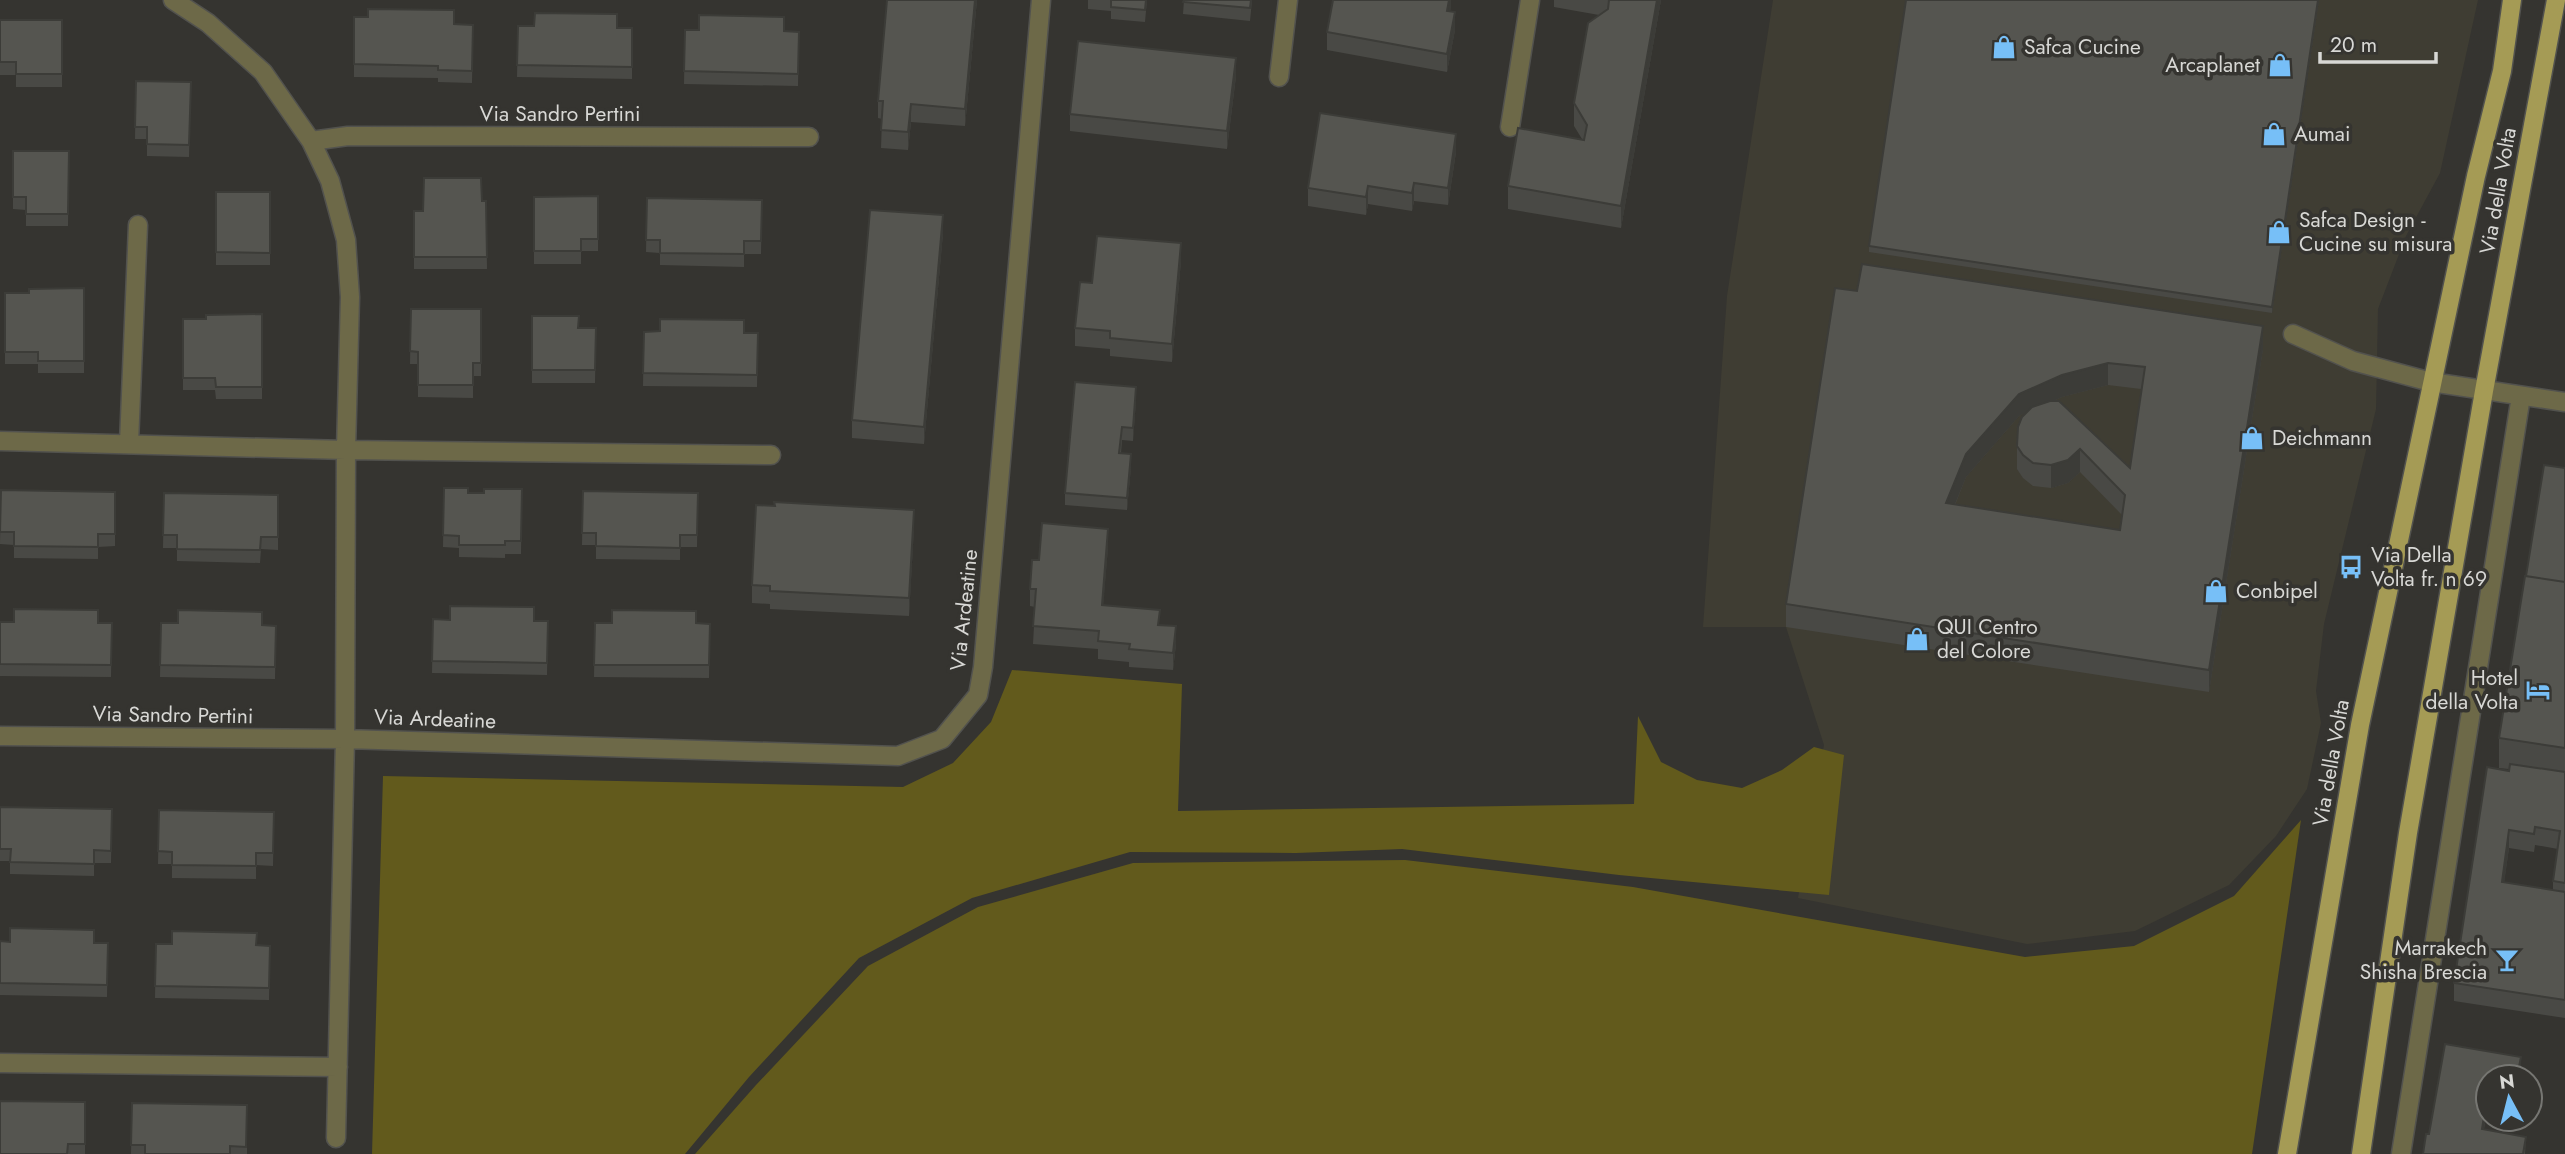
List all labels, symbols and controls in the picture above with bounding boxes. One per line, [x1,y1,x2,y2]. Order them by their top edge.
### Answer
scale bar [2320,21,2436,65]
text: 20 m [2330,30,2377,60]
place label: Safca Cucine [2024,32,2141,62]
shop icon: Safca Cucine [1990,33,2018,61]
place label: Arcaplanet [2165,50,2260,80]
shop icon: Arcaplanet [2266,51,2294,79]
street label: Via Sandro Pertini [480,99,640,129]
place label: Aumai [2294,119,2350,149]
shop icon: Aumai [2260,120,2288,148]
street label: Via della Volta [2472,125,2524,257]
place label: Safca Design - Cucine su misura [2299,205,2452,259]
shop icon: Safca Design - Cucine su misura [2265,218,2293,246]
place label: Deichmann [2272,423,2372,453]
shop icon: Deichmann [2238,424,2266,452]
place label: Via Della Volta fr. n 69 [2371,540,2487,594]
street label: Via Ardeatine [943,548,985,672]
bus stop icon: Via Della Volta fr. n 69 [2337,553,2365,581]
place label: Conbipel [2236,576,2318,606]
shop icon: Conbipel [2202,577,2230,605]
place label: QUI Centro del Colore [1937,612,2038,666]
shop icon: QUI Centro del Colore [1903,625,1931,653]
place label: Hotel della Volta [2426,663,2518,717]
hotel icon: Hotel della Volta [2524,676,2552,704]
street label: Via della Volta [2305,697,2357,829]
street label: Via Sandro Pertini [92,699,254,731]
street label: Via Ardeatine [374,702,497,736]
place label: Marrakech Shisha Brescia [2360,933,2487,987]
bar icon: Marrakech Shisha Brescia [2493,946,2521,974]
north arrow [2474,1063,2544,1133]
text: N [2498,1067,2516,1096]

